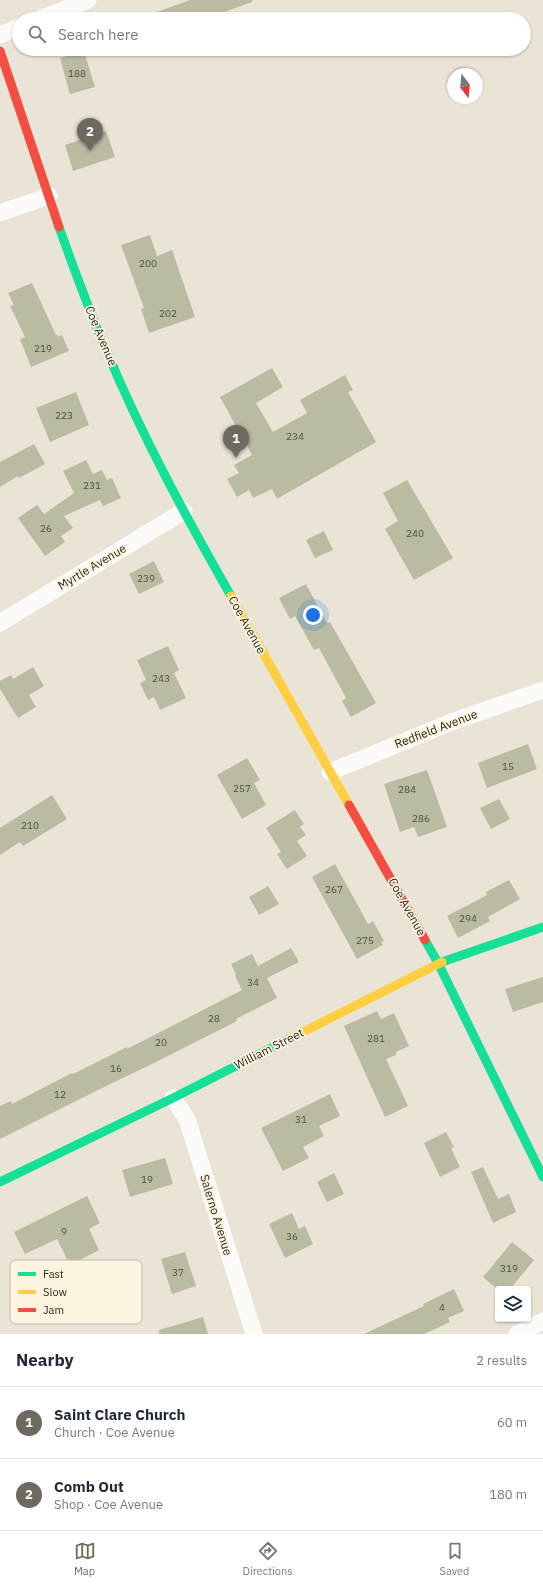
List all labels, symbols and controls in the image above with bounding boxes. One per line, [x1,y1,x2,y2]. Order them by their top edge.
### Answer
search box [12,12,531,56]
icon: search [26,23,48,45]
text: Search here [58,25,138,44]
house number: 188 [68,67,86,80]
north arrow [447,68,483,104]
pin: 2 [77,118,103,151]
house number: 200 [139,257,157,270]
street label: Coe Avenue [82,304,121,368]
house number: 202 [159,307,177,320]
house number: 219 [34,342,52,355]
house number: 223 [55,409,73,422]
pin: 1 [223,425,249,458]
house number: 234 [286,430,304,443]
house number: 231 [83,479,101,492]
house number: 26 [40,522,52,535]
house number: 240 [406,527,424,540]
street label: Myrtle Avenue [55,540,129,593]
house number: 239 [137,572,155,585]
street label: Coe Avenue [225,593,270,657]
your location [303,605,323,625]
house number: 243 [152,672,170,685]
street label: Redfield Avenue [392,706,480,751]
house number: 15 [502,760,514,773]
house number: 257 [233,782,251,795]
house number: 284 [398,783,416,796]
house number: 286 [412,812,430,825]
house number: 210 [21,819,39,832]
street label: Coe Avenue [385,875,430,939]
house number: 267 [325,883,343,896]
house number: 294 [459,912,477,925]
house number: 275 [356,934,374,947]
house number: 34 [247,976,259,989]
house number: 28 [208,1012,220,1025]
street label: William Street [232,1025,306,1072]
house number: 281 [367,1032,385,1045]
house number: 20 [155,1036,167,1049]
house number: 16 [110,1062,122,1075]
house number: 12 [54,1088,66,1101]
house number: 31 [295,1113,307,1126]
street label: Salerno Avenue [197,1172,236,1258]
house number: 19 [141,1173,153,1186]
house number: 9 [61,1225,67,1238]
house number: 36 [286,1230,298,1243]
legend [10,1260,142,1324]
house number: 319 [500,1262,518,1275]
house number: 37 [172,1266,184,1279]
text: Fast [43,1267,64,1281]
text: Slow [43,1285,67,1299]
map controls [495,1286,531,1322]
button: layers [495,1286,531,1322]
house number: 4 [439,1301,445,1314]
text: Jam [43,1303,64,1317]
text: Nearby [16,1349,74,1371]
text: 2 results [476,1352,527,1369]
text: Saint Clare Church [54,1405,186,1424]
text: 1 [25,1414,33,1431]
text: 60 m [497,1414,527,1431]
text: Church · Coe Avenue [54,1424,175,1441]
text: Comb Out [54,1477,124,1496]
text: 2 [25,1486,33,1503]
text: 180 m [489,1486,527,1503]
text: Shop · Coe Avenue [54,1496,163,1513]
tab: Map [74,1540,96,1578]
tab: Directions [243,1540,293,1578]
tab: Saved [440,1540,469,1578]

